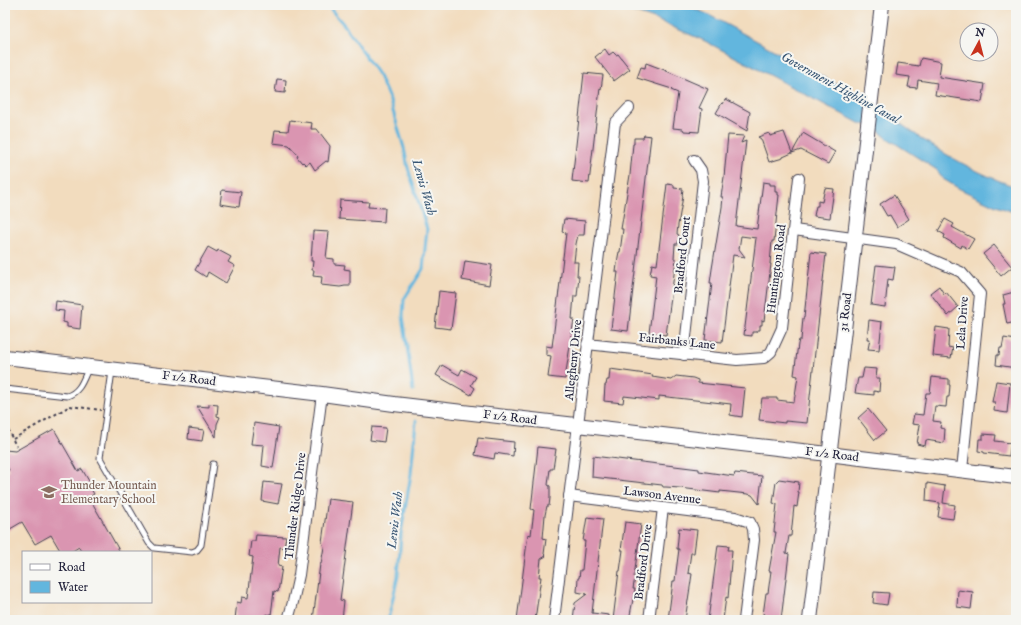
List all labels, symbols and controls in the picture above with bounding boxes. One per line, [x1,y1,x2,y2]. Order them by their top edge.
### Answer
north arrow [959,22,999,62]
text: N [974,25,986,41]
water label: Government Highline Canal [777,49,904,129]
water label: Lewis Wash [407,156,440,218]
street label: Bradford Court [671,216,694,295]
street label: Huntington Road [764,223,789,314]
street label: 31 Road [836,291,855,332]
street label: Lela Drive [953,295,972,350]
street label: Allegheny Drive [562,318,585,402]
street label: Fairbanks Lane [638,330,717,353]
street label: F 1/2 Road [161,368,217,389]
street label: F 1/2 Road [482,407,538,428]
street label: F 1/2 Road [804,444,860,465]
street label: Thunder Ridge Drive [281,451,310,561]
place label: Thunder Mountain Elementary School [61,478,157,507]
school or university icon: Thunder Mountain Elementary School [40,483,58,501]
street label: Lawson Avenue [622,483,702,508]
water label: Lewis Wash [383,490,408,551]
street label: Bradford Drive [631,523,656,601]
legend [22,551,152,603]
text: Road [58,560,86,575]
text: Water [58,580,89,595]

